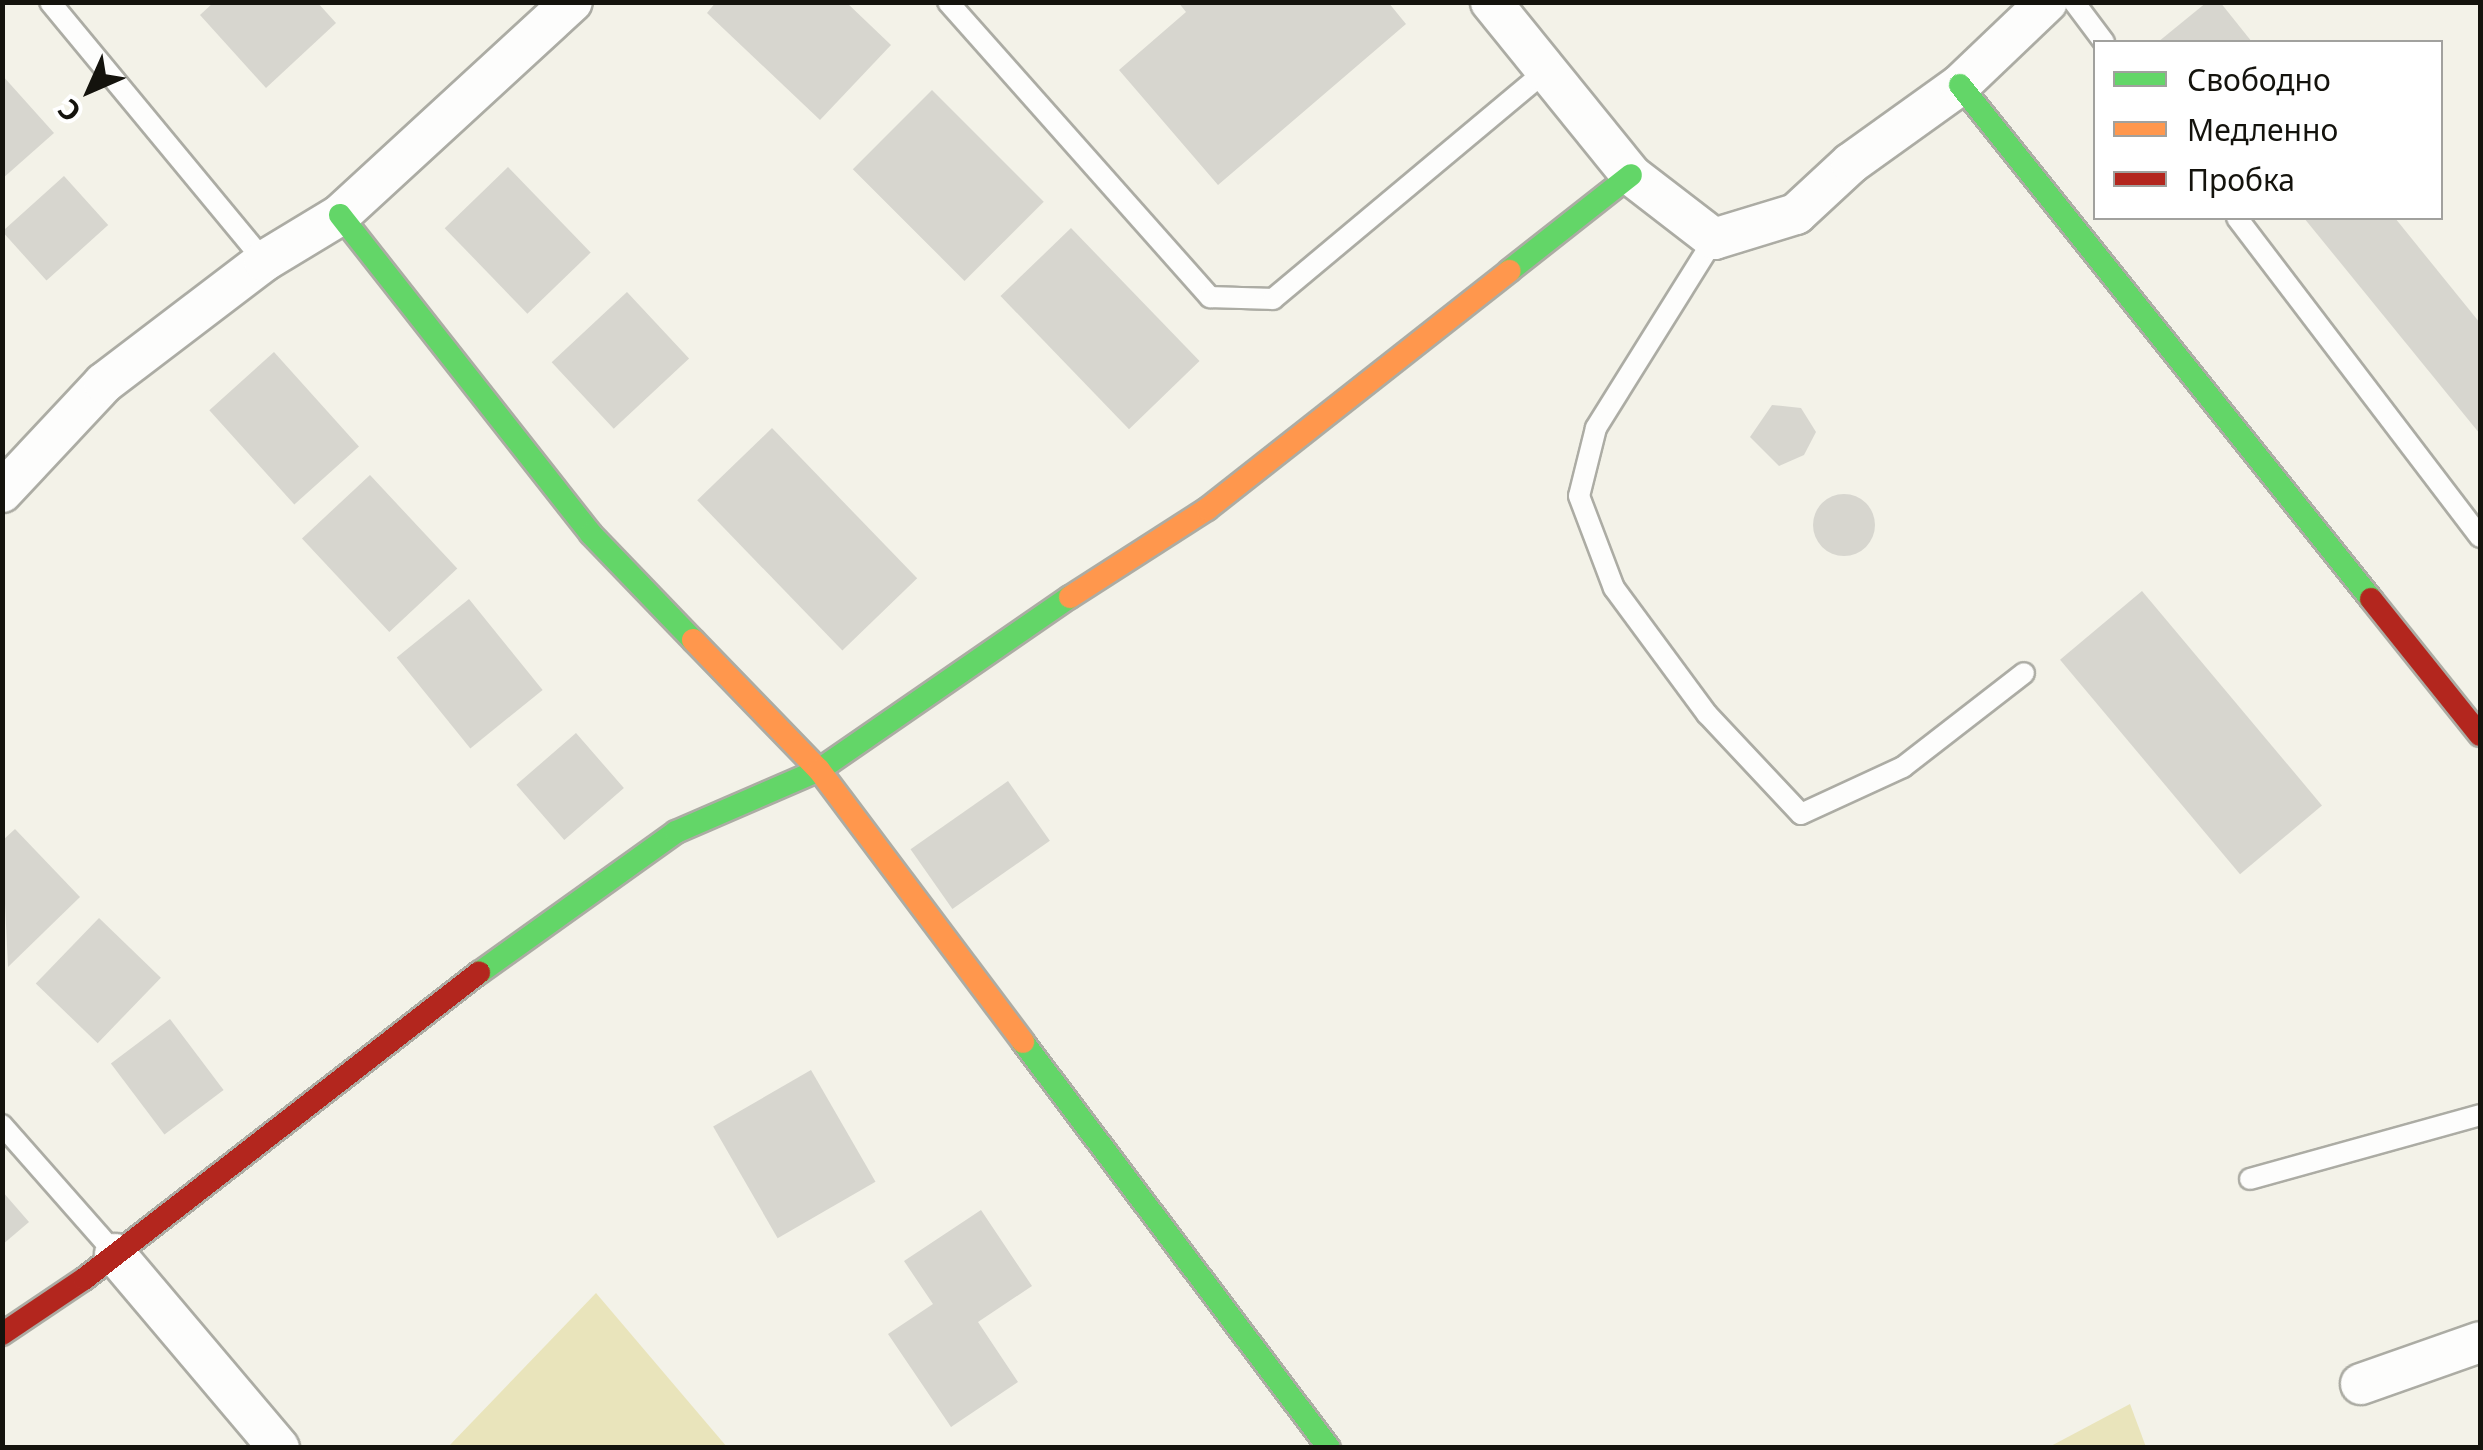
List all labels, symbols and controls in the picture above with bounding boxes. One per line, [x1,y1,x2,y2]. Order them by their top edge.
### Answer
north arrow [40,40,140,140]
legend [2093,40,2443,220]
text: Свободно [2187,59,2331,100]
text: С [49,91,89,131]
text: Медленно [2187,109,2338,150]
text: Пробка [2187,159,2295,200]

